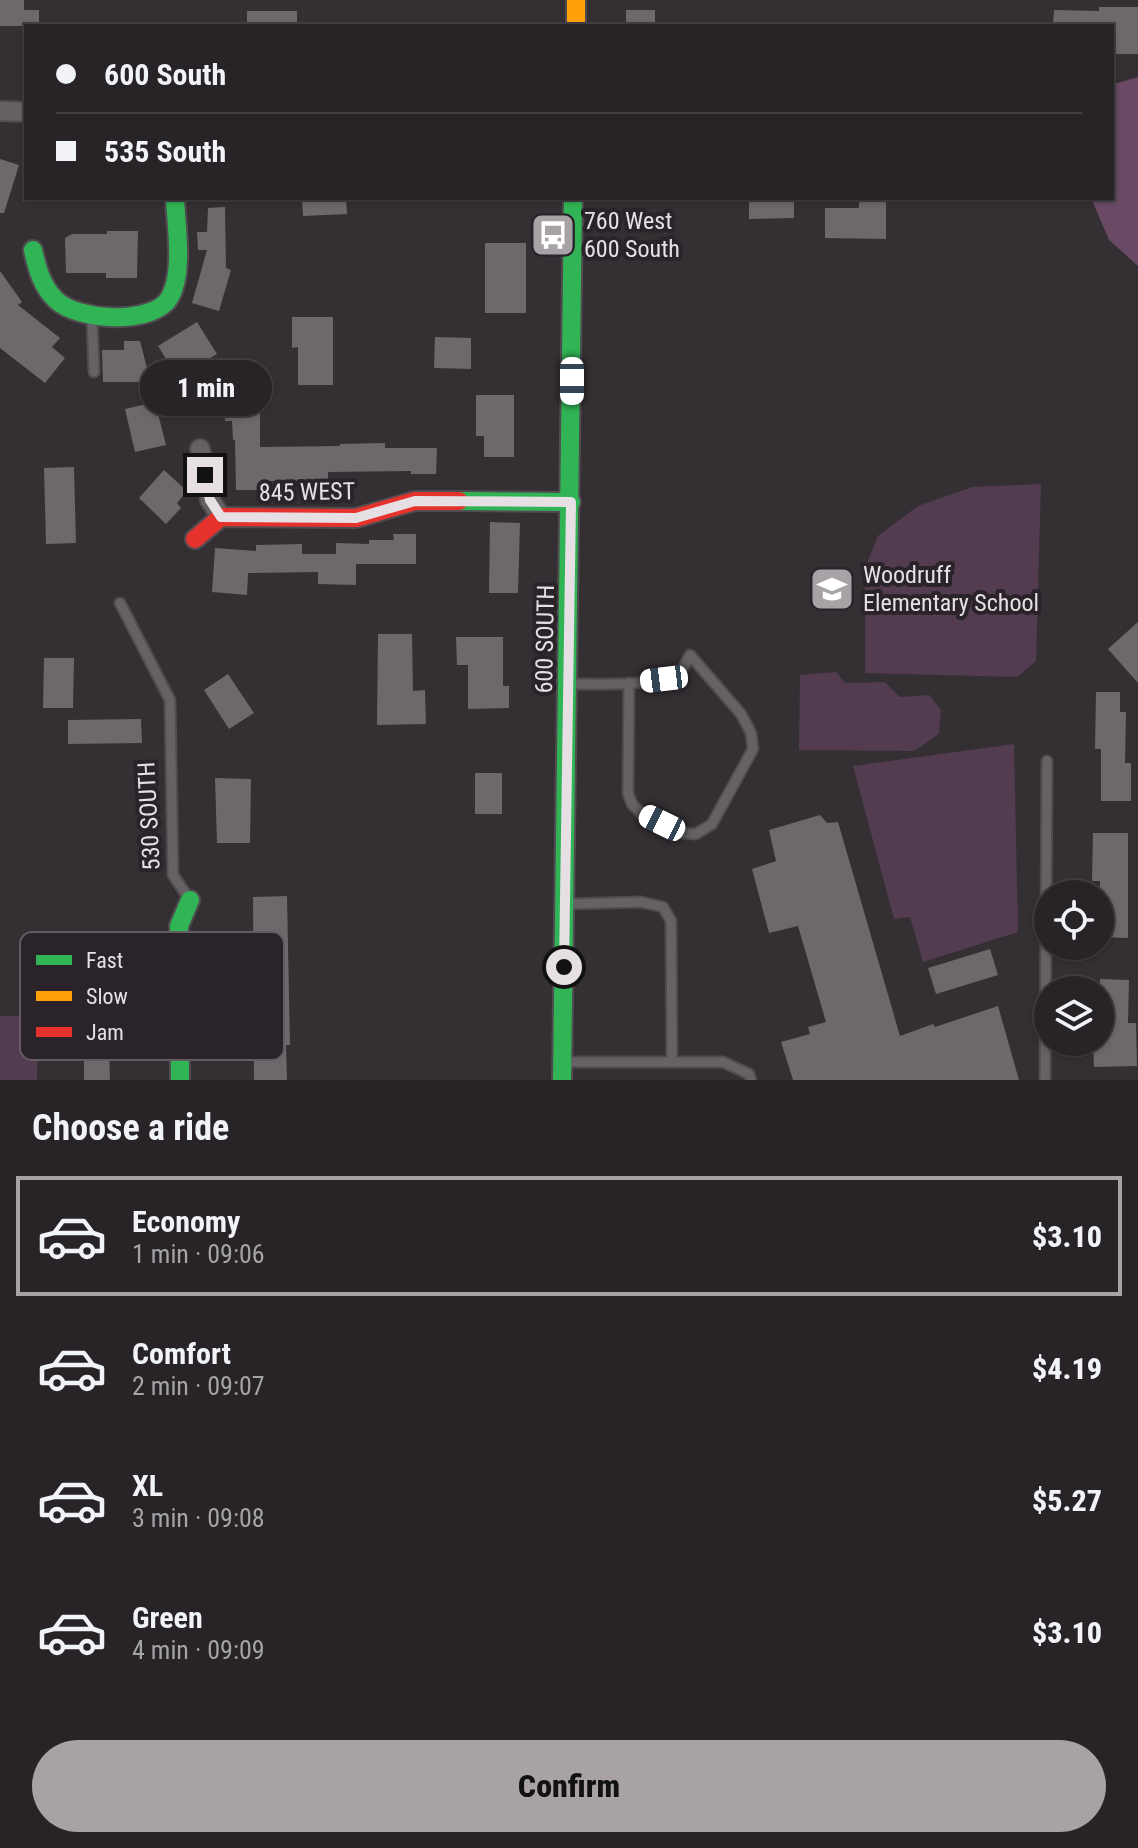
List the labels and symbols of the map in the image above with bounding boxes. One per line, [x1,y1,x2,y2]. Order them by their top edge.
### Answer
place label: 760 West 600 South [584,207,680,263]
bus stop icon: 760 West 600 South [529,211,577,259]
car [560,357,584,405]
callout: 1 min [139,359,271,415]
route end [187,457,223,493]
street label: 845 WEST [259,477,355,507]
place label: Woodruff Elementary School [863,561,1039,617]
school or university icon: Woodruff Elementary School [808,565,856,613]
street label: 600 SOUTH [530,584,560,694]
car [639,664,689,694]
street label: 530 SOUTH [132,761,166,871]
car [635,802,689,844]
legend [20,932,284,1060]
text: Fast [86,948,123,973]
route start [546,949,582,985]
text: Slow [86,984,128,1009]
text: Jam [86,1020,124,1045]

